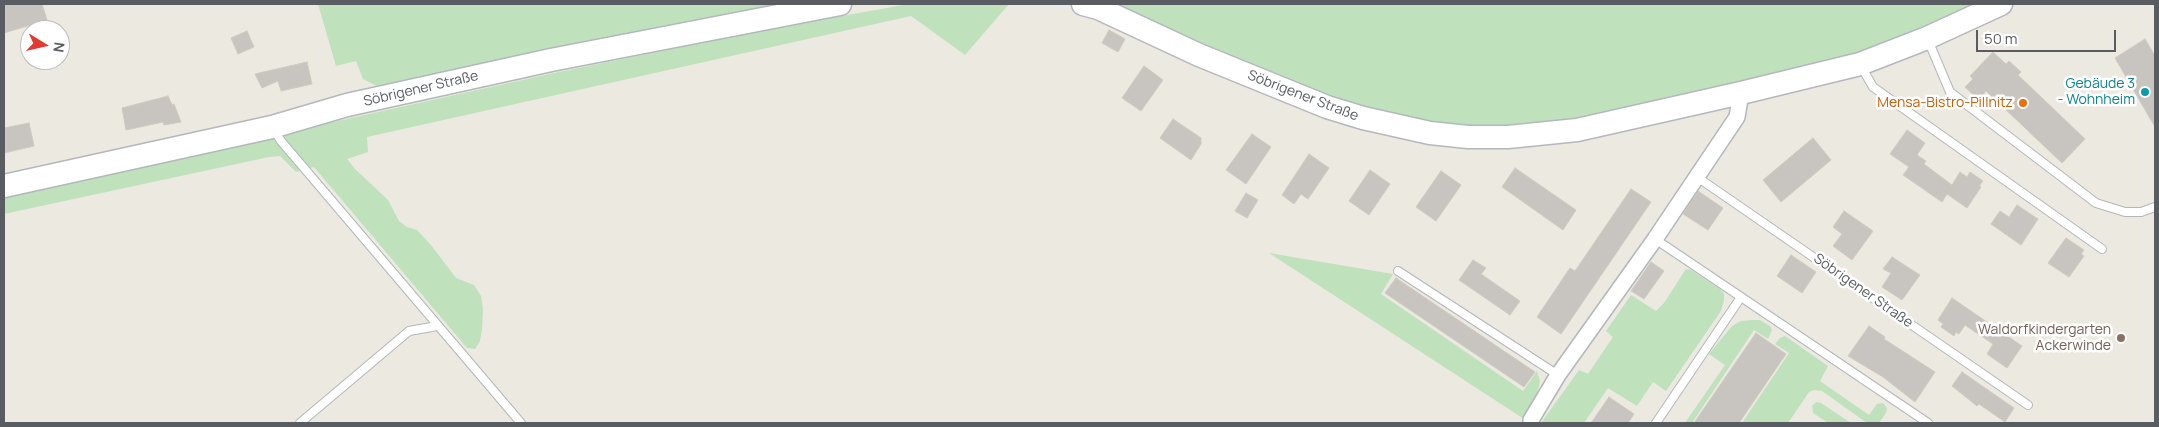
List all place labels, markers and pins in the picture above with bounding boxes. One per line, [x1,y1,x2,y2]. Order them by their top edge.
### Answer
place label: Gebäude 3 - Wohnheim [2058,76,2135,108]
marker: Gebäude 3 - Wohnheim [2139,86,2151,98]
place label: Mensa-Bistro-Pillnitz [1877,95,2013,111]
marker: Mensa-Bistro-Pillnitz [2017,97,2029,109]
place label: Waldorfkindergarten Ackerwinde [1978,322,2111,354]
marker: Waldorfkindergarten Ackerwinde [2115,332,2127,344]

